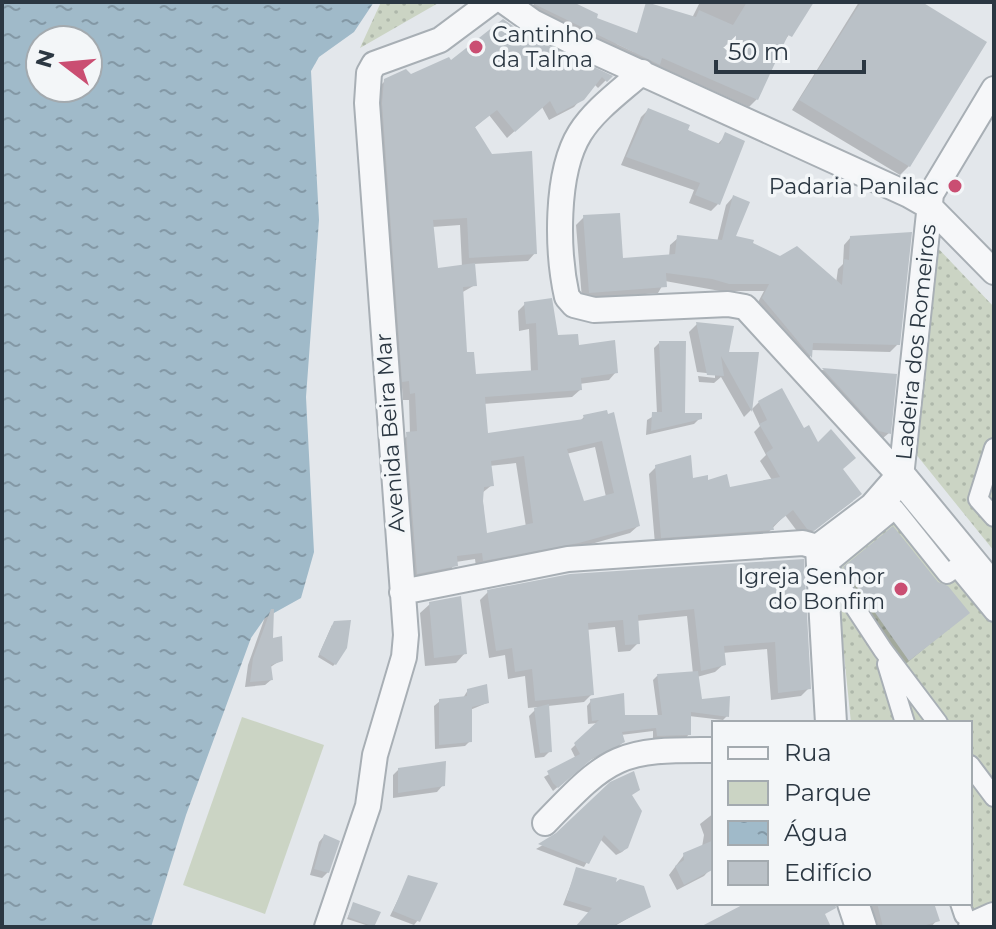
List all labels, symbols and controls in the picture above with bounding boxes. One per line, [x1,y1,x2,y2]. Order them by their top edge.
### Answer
place label: Cantinho da Talma [492,21,594,73]
north arrow [24,24,104,104]
scale bar [716,24,864,74]
text: 50 m [728,37,789,66]
marker: Cantinho da Talma [467,38,485,56]
text: N [30,46,61,71]
place label: Padaria Panilac [769,173,939,200]
marker: Padaria Panilac [946,177,964,195]
street label: Ladeira dos Romeiros [890,222,942,461]
street label: Avenida Beira Mar [370,332,410,534]
place label: Igreja Senhor do Bonfim [738,563,885,615]
marker: Igreja Senhor do Bonfim [892,580,910,598]
legend [712,721,972,905]
text: Rua [784,738,832,767]
text: Parque [784,778,871,807]
text: Água [784,818,848,847]
text: Edifício [784,858,872,887]

